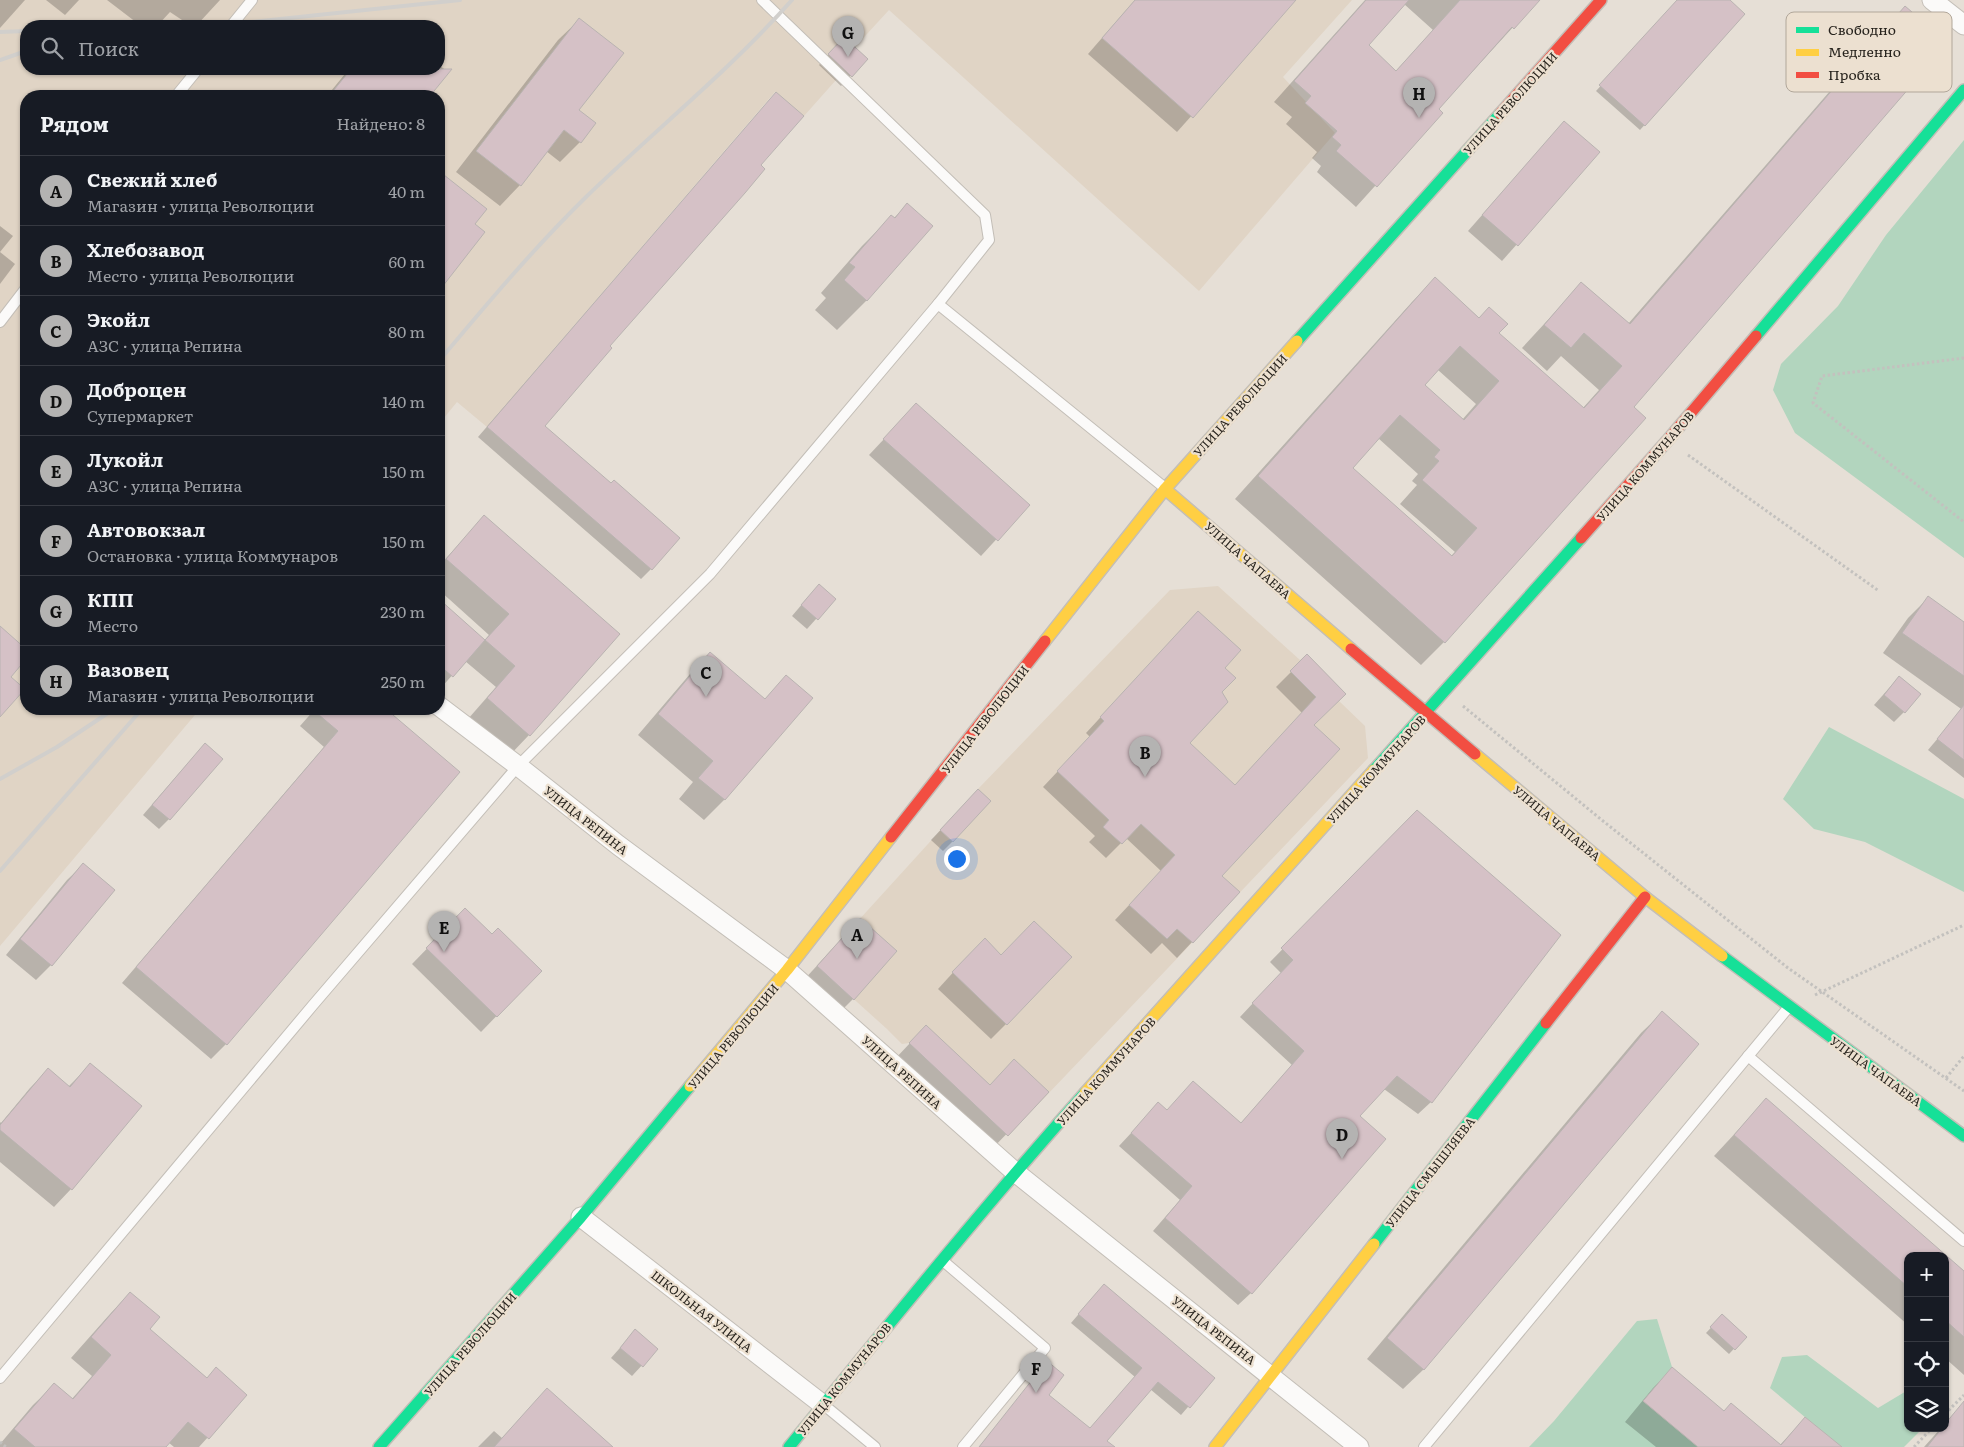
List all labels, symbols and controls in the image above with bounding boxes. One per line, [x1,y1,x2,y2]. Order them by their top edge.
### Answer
legend [1786,12,1952,92]
pin: G [832,16,864,57]
text: Свободно [1828,19,1896,39]
search box [20,20,445,75]
icon: search [38,34,66,62]
text: Поиск [78,34,139,62]
text: Медленно [1828,41,1901,61]
street label: УЛИЦА РЕВОЛЮЦИИ [1459,48,1561,158]
text: Пробка [1828,64,1881,84]
pin: H [1403,77,1435,118]
text: Рядом [40,107,109,138]
text: Найдено: 8 [337,111,425,135]
text: Свежий хлеб [87,165,217,193]
text: A [50,179,62,203]
text: 40 m [388,179,425,203]
text: Магазин · улица Революции [87,193,314,217]
text: Хлебозавод [87,235,204,263]
text: B [50,249,62,273]
text: 60 m [388,249,425,273]
text: Место · улица Революции [87,263,295,287]
text: Экойл [87,305,150,333]
text: C [50,319,62,343]
text: 80 m [388,319,425,343]
text: АЗС · улица Репина [87,333,242,357]
street label: УЛИЦА РЕВОЛЮЦИИ [1189,350,1291,460]
text: Доброцен [87,375,186,403]
text: D [50,389,62,413]
text: 140 m [382,389,425,413]
text: Супермаркет [87,403,193,427]
street label: УЛИЦА КОММУНАРОВ [1592,407,1698,525]
text: Лукойл [87,445,163,473]
text: E [51,459,61,483]
text: 150 m [382,459,425,483]
text: АЗС · улица Репина [87,473,242,497]
text: Автовокзал [87,515,205,543]
street label: УЛИЦА ЧАПАЕВА [1201,517,1295,603]
text: F [51,529,61,553]
text: 150 m [382,529,425,553]
text: Остановка · улица Коммунаров [87,543,338,567]
text: КПП [87,585,134,613]
text: G [50,599,62,623]
text: 230 m [380,599,425,623]
text: Место [87,613,138,637]
text: Вазовец [87,655,169,683]
pin: C [690,656,722,697]
street label: УЛИЦА РЕВОЛЮЦИИ [937,661,1033,777]
text: H [49,669,63,693]
text: 250 m [381,669,425,693]
text: Магазин · улица Революции [87,683,314,707]
street label: УЛИЦА КОММУНАРОВ [1322,711,1430,827]
pin: B [1129,736,1161,777]
street label: УЛИЦА РЕПИНА [540,781,632,859]
street label: УЛИЦА ЧАПАЕВА [1509,781,1605,865]
your location [944,846,970,872]
pin: E [428,911,460,952]
pin: A [841,918,873,959]
street label: УЛИЦА РЕВОЛЮЦИИ [683,979,783,1093]
street label: УЛИЦА КОММУНАРОВ [1052,1013,1160,1129]
street label: УЛИЦА РЕПИНА [858,1031,946,1113]
street label: УЛИЦА ЧАПАЕВА [1826,1032,1926,1111]
street label: УЛИЦА СМЫШЛЯЕВА [1381,1113,1479,1231]
pin: D [1326,1118,1358,1159]
map controls [1904,1252,1949,1432]
button: + [1904,1252,1949,1297]
street label: ШКОЛЬНАЯ УЛИЦА [648,1266,757,1356]
street label: УЛИЦА РЕВОЛЮЦИИ [420,1288,520,1400]
street label: УЛИЦА РЕПИНА [1168,1291,1260,1369]
button: − [1904,1297,1949,1342]
street label: УЛИЦА КОММУНАРОВ [793,1319,895,1439]
button: locate [1904,1342,1949,1387]
pin: F [1020,1352,1052,1393]
button: layers [1904,1387,1949,1432]

